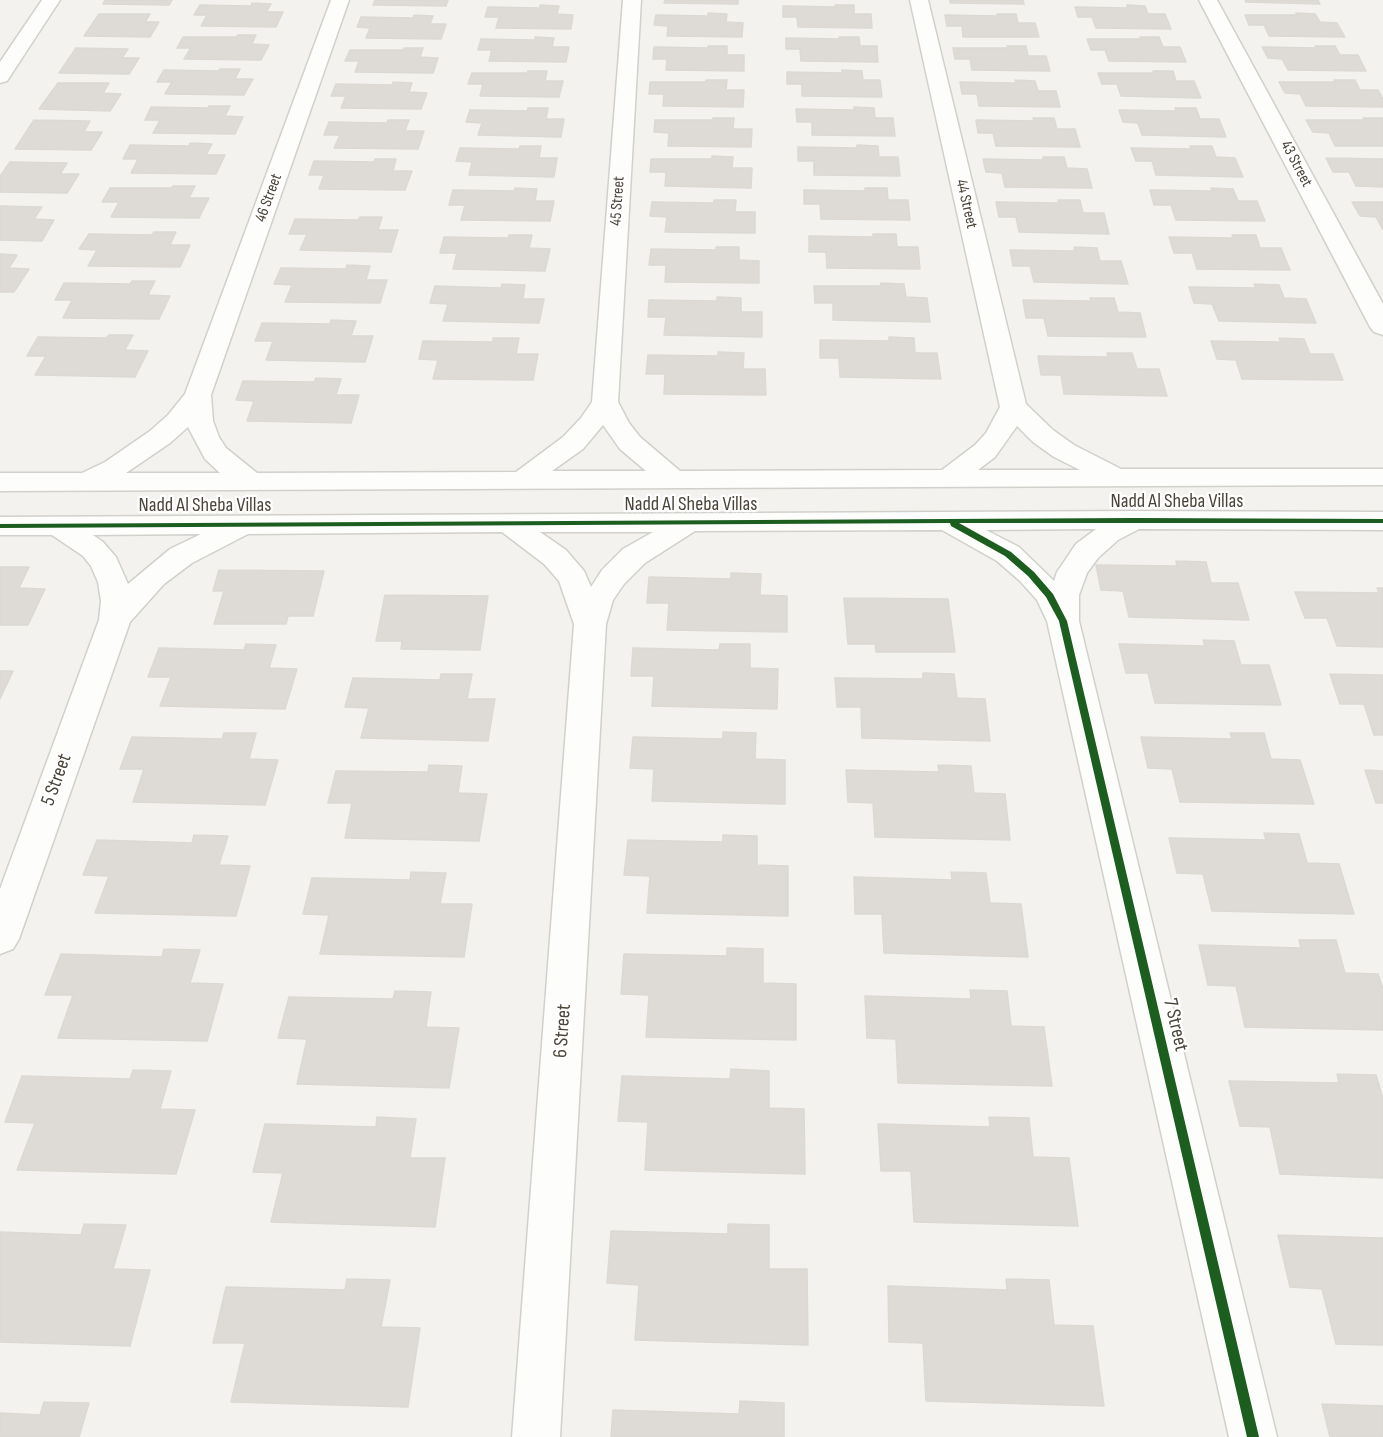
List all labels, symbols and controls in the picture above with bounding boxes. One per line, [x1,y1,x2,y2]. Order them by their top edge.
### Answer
street label: 43 Street [1276,138,1316,190]
street label: 46 Street [251,171,287,225]
street label: 45 Street [607,176,629,226]
street label: 44 Street [951,178,981,230]
street label: Nadd Al Sheba Villas [1111,490,1243,514]
street label: Nadd Al Sheba Villas [625,493,757,517]
street label: Nadd Al Sheba Villas [139,494,271,518]
street label: 5 Street [37,751,77,809]
street label: 7 Street [1157,996,1193,1054]
street label: 6 Street [549,1003,577,1059]

